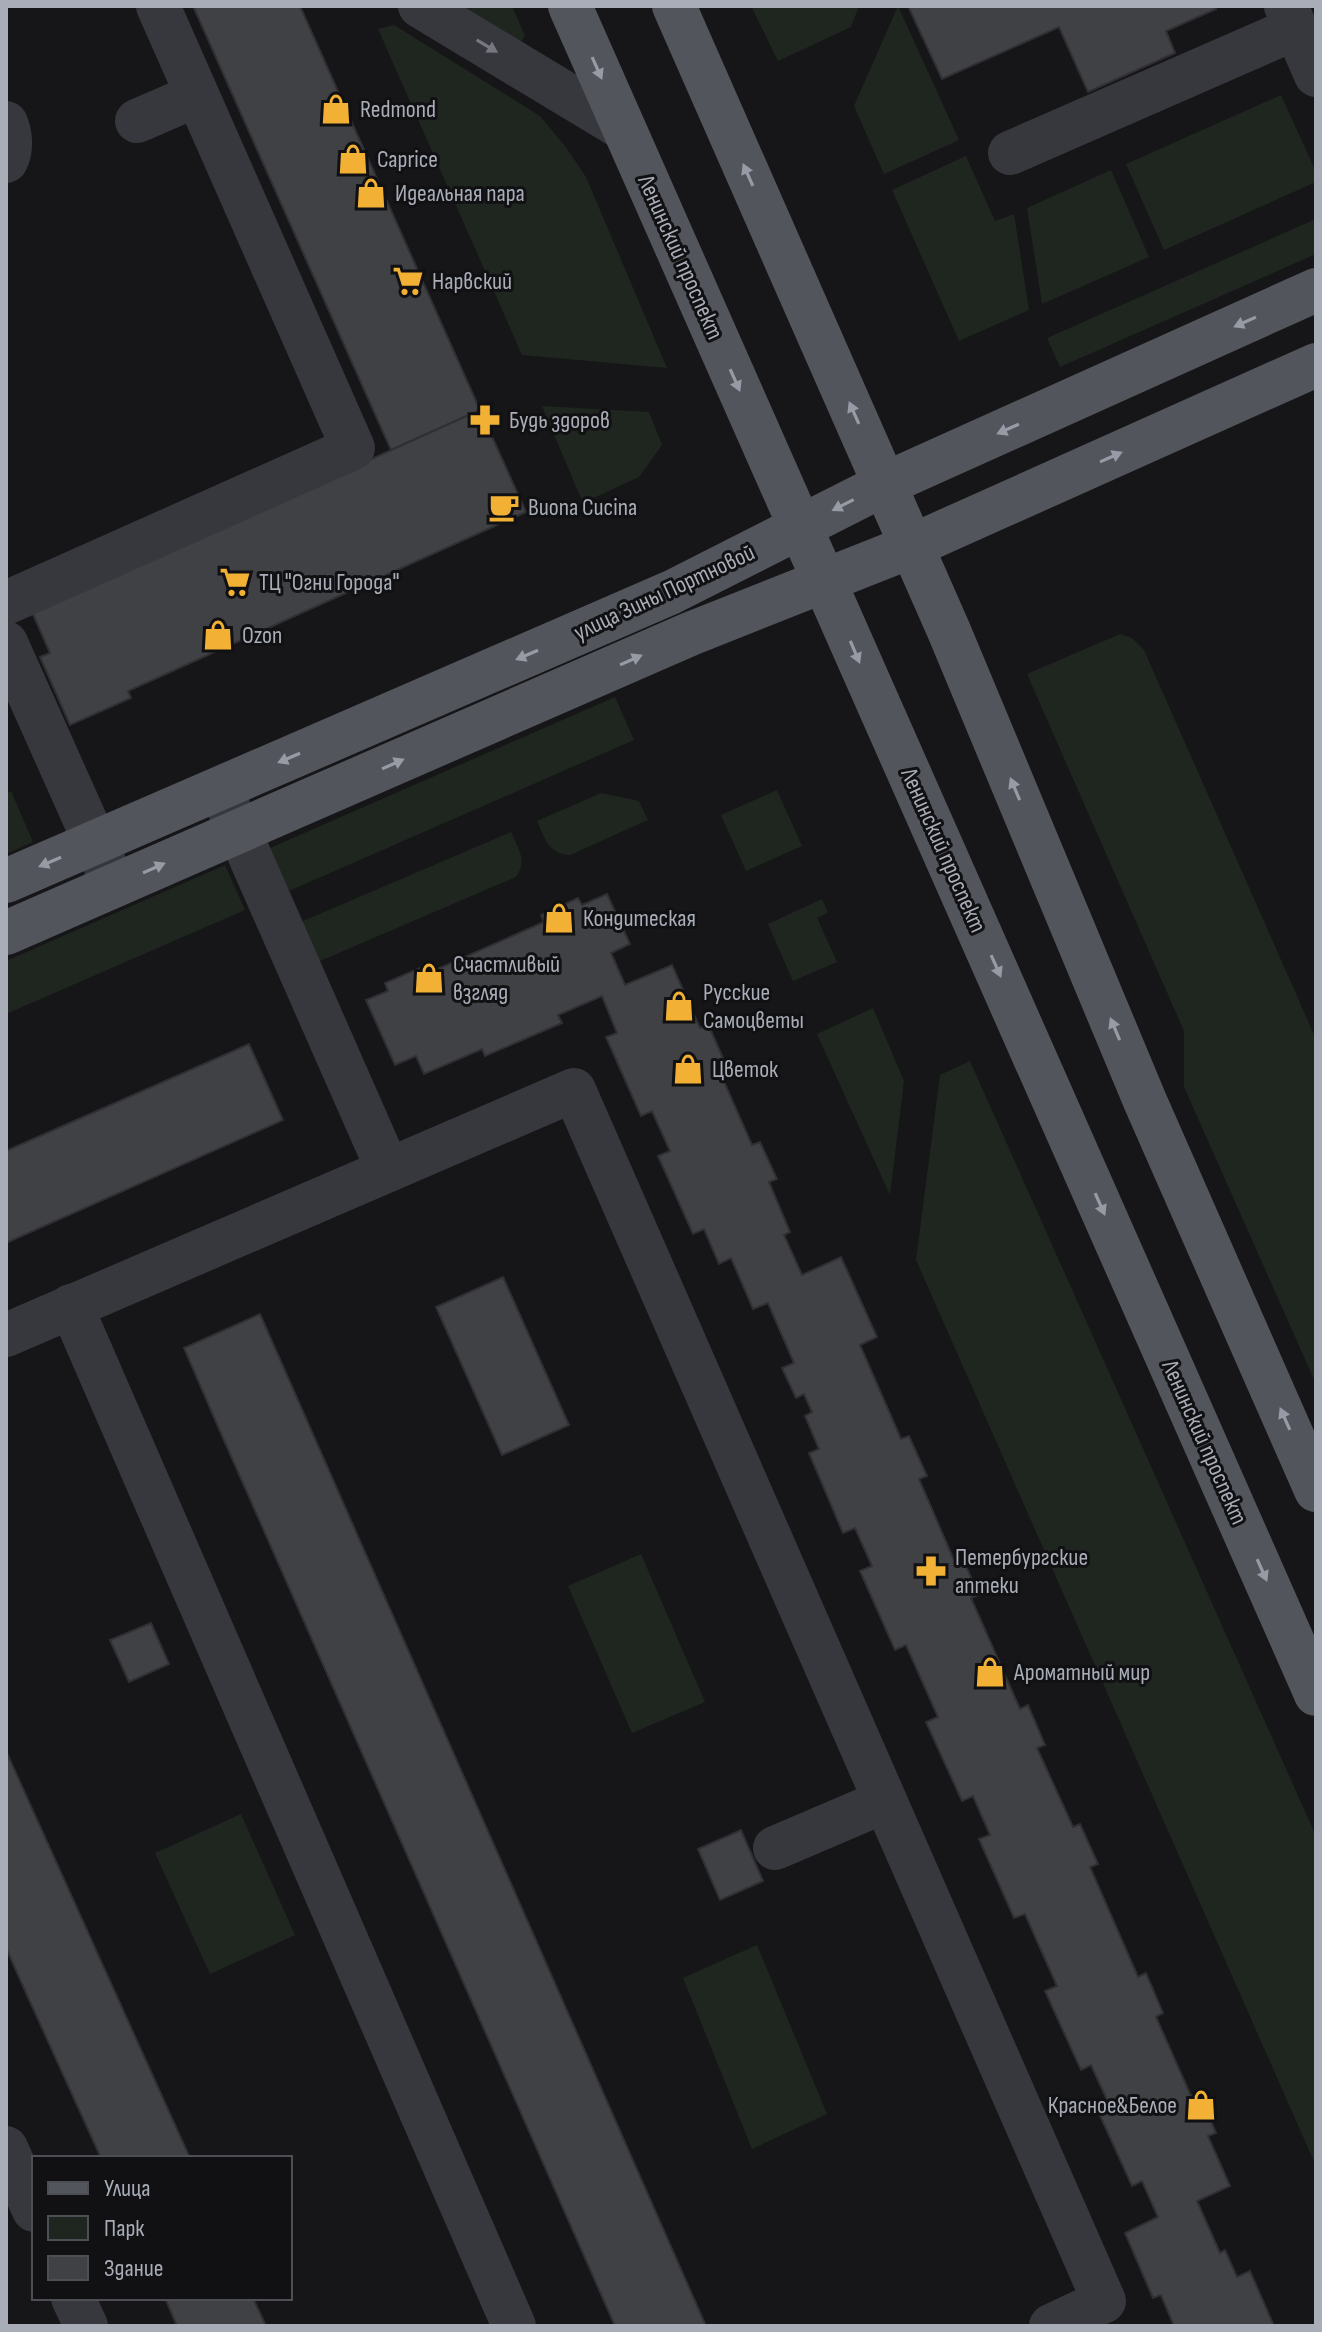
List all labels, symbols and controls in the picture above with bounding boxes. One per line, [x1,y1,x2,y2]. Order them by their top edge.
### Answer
one-way arrow [476,39,498,53]
one-way arrow [591,56,604,79]
shop icon: Redmond [319,92,353,126]
place label: Redmond [360,95,436,124]
shop icon: Caprice [336,142,370,176]
place label: Caprice [377,145,438,174]
one-way arrow [741,163,755,187]
street label: Ленинский проспект [631,170,730,344]
shop icon: Идеальная пара [354,176,388,210]
place label: Идеальная пара [395,179,525,208]
supermarket icon: Нарвский [391,264,425,298]
place label: Нарвский [432,267,512,296]
one-way arrow [1233,316,1257,329]
one-way arrow [729,368,742,392]
one-way arrow [847,401,860,424]
pharmacy icon: Будь здоров [468,403,502,437]
place label: Будь здоров [509,406,610,435]
one-way arrow [996,422,1019,436]
one-way arrow [1099,450,1123,464]
cafe icon: Buona Cucina [487,490,521,524]
place label: Buona Cucina [528,493,637,522]
one-way arrow [831,499,854,512]
street label: улица Зины Портновой [569,538,759,647]
supermarket icon: ТЦ "Огни Города" [218,565,252,599]
place label: ТЦ "Огни Города" [259,568,399,597]
shop icon: Ozon [201,618,235,652]
place label: Ozon [242,621,282,650]
one-way arrow [849,640,862,664]
one-way arrow [515,648,539,662]
one-way arrow [619,653,642,666]
one-way arrow [277,752,301,765]
one-way arrow [381,757,404,771]
street label: Ленинский проспект [894,763,993,937]
one-way arrow [1008,777,1021,801]
one-way arrow [38,855,62,869]
one-way arrow [143,862,166,875]
shop icon: Кондитеская [542,901,576,935]
place label: Кондитеская [583,904,696,933]
place label: Счастливый взгляд [453,950,560,1007]
one-way arrow [989,954,1002,978]
shop icon: Счастливый взгляд [412,961,446,995]
place label: Русские Самоцветы [703,978,804,1035]
shop icon: Русские Самоцветы [662,989,696,1023]
one-way arrow [1108,1017,1121,1041]
shop icon: Цветок [671,1052,705,1086]
place label: Цветок [712,1055,779,1084]
one-way arrow [1094,1192,1107,1216]
street label: Ленинский проспект [1155,1355,1254,1529]
one-way arrow [1278,1407,1291,1431]
place label: Петербургские аптеки [955,1543,1088,1600]
pharmacy icon: Петербургские аптеки [914,1554,948,1588]
one-way arrow [1255,1558,1268,1582]
shop icon: Ароматный мир [973,1655,1007,1689]
place label: Ароматный мир [1013,1658,1150,1687]
shop icon: Красное&Белое [1184,2088,1218,2122]
place label: Красное&Белое [1048,2091,1177,2120]
legend [32,2156,292,2300]
text: Улица [104,2174,150,2203]
text: Парк [104,2214,145,2243]
text: Здание [104,2254,163,2283]

